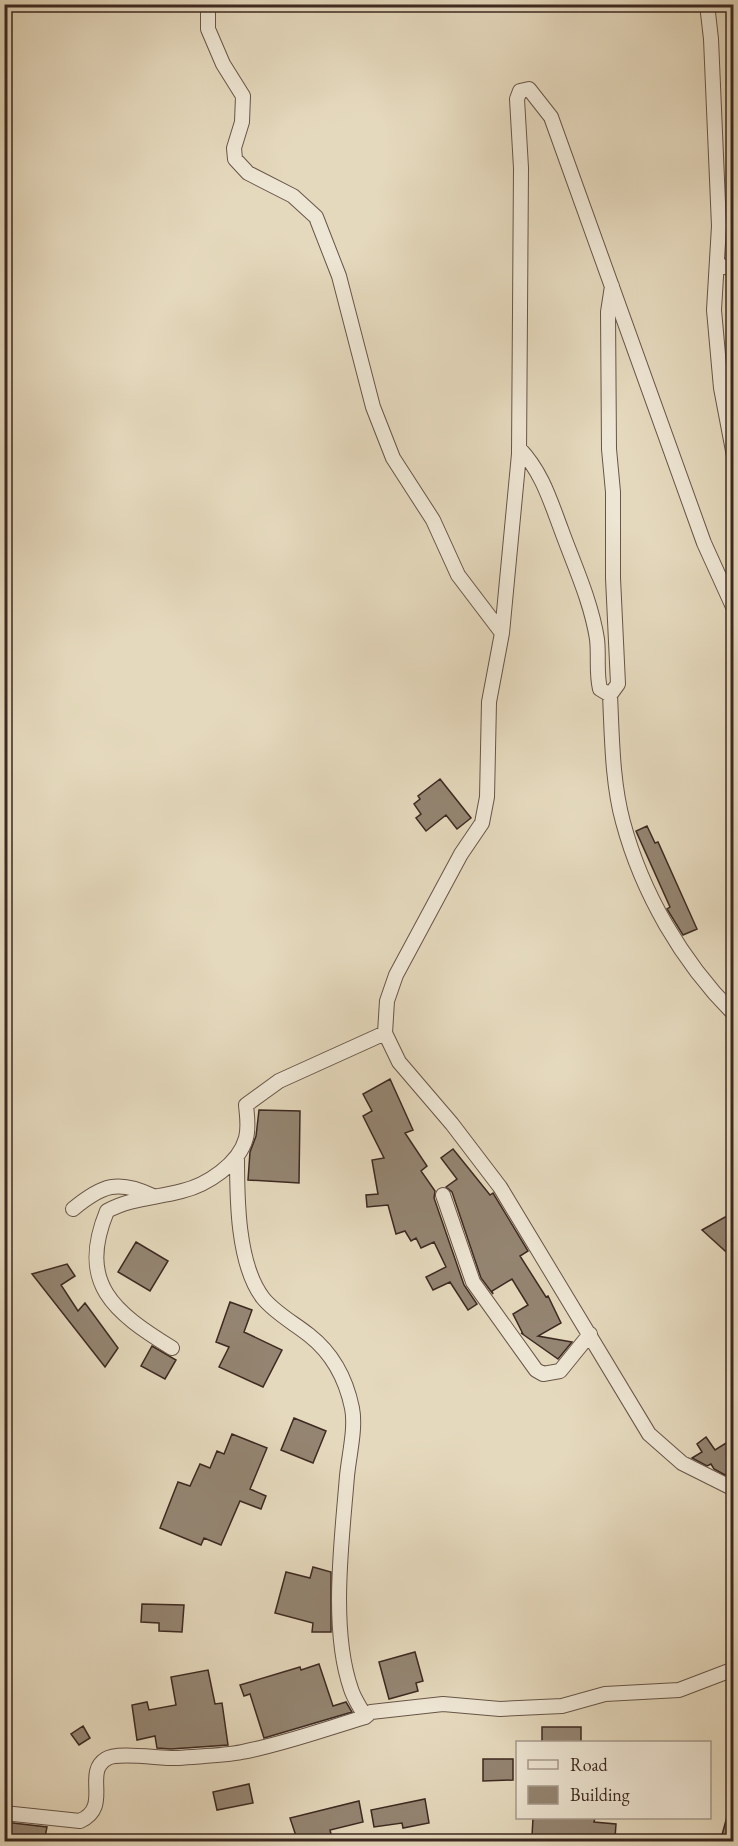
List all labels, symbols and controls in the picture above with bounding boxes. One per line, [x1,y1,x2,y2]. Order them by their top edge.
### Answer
legend [516,1741,711,1819]
text: Road [570,1753,609,1776]
text: Building [570,1783,630,1806]

